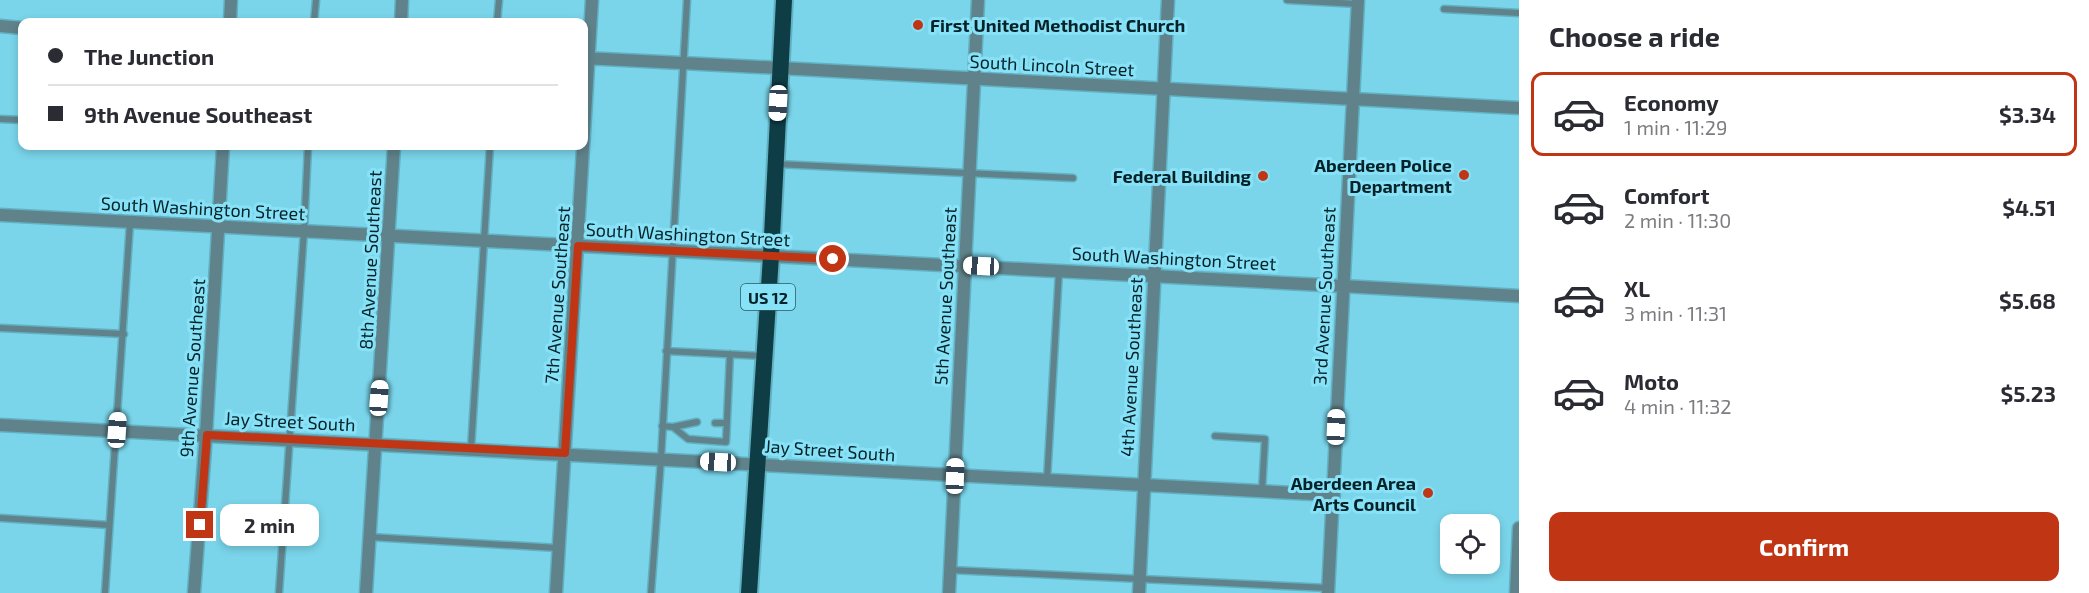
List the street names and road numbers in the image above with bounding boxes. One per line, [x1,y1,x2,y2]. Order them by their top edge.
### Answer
street label: South Lincoln Street [969,50,1135,80]
street label: 8th Avenue Southeast [354,170,386,350]
street label: South Washington Street [100,192,306,224]
street label: 7th Avenue Southeast [540,205,574,385]
street label: 5th Avenue Southeast [929,206,961,386]
street label: 3rd Avenue Southeast [1308,206,1340,386]
street label: South Washington Street [585,218,791,250]
street label: South Washington Street [1071,242,1277,274]
street label: 4th Avenue Southeast [1115,277,1147,457]
street label: 9th Avenue Southeast [175,278,209,458]
road number: US 12 [741,284,795,310]
street label: Jay Street South [224,407,356,435]
street label: Jay Street South [764,434,896,466]

